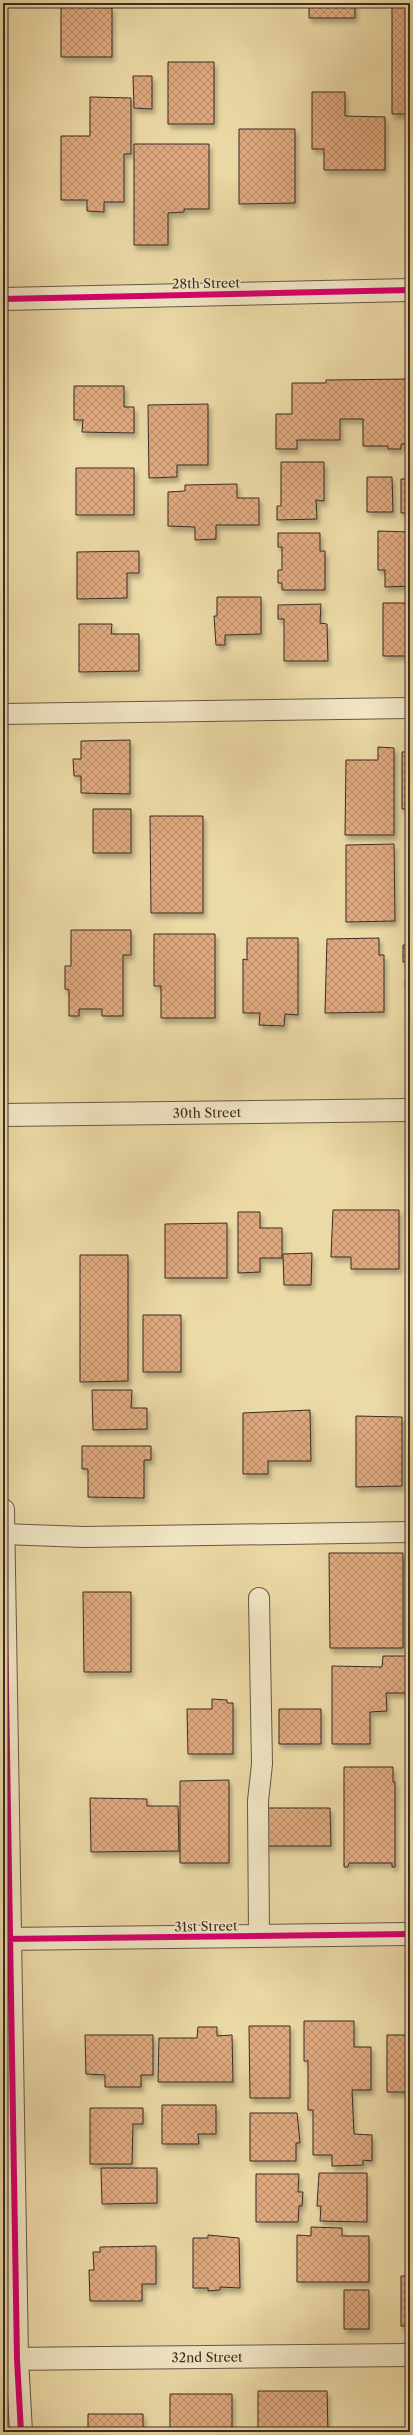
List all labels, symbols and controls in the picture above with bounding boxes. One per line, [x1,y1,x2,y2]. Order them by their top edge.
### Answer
street label: 28th Street [172,274,241,292]
street label: 30th Street [173,1104,242,1121]
street label: 31st Street [174,1917,238,1935]
street label: 32nd Street [171,2349,243,2365]

